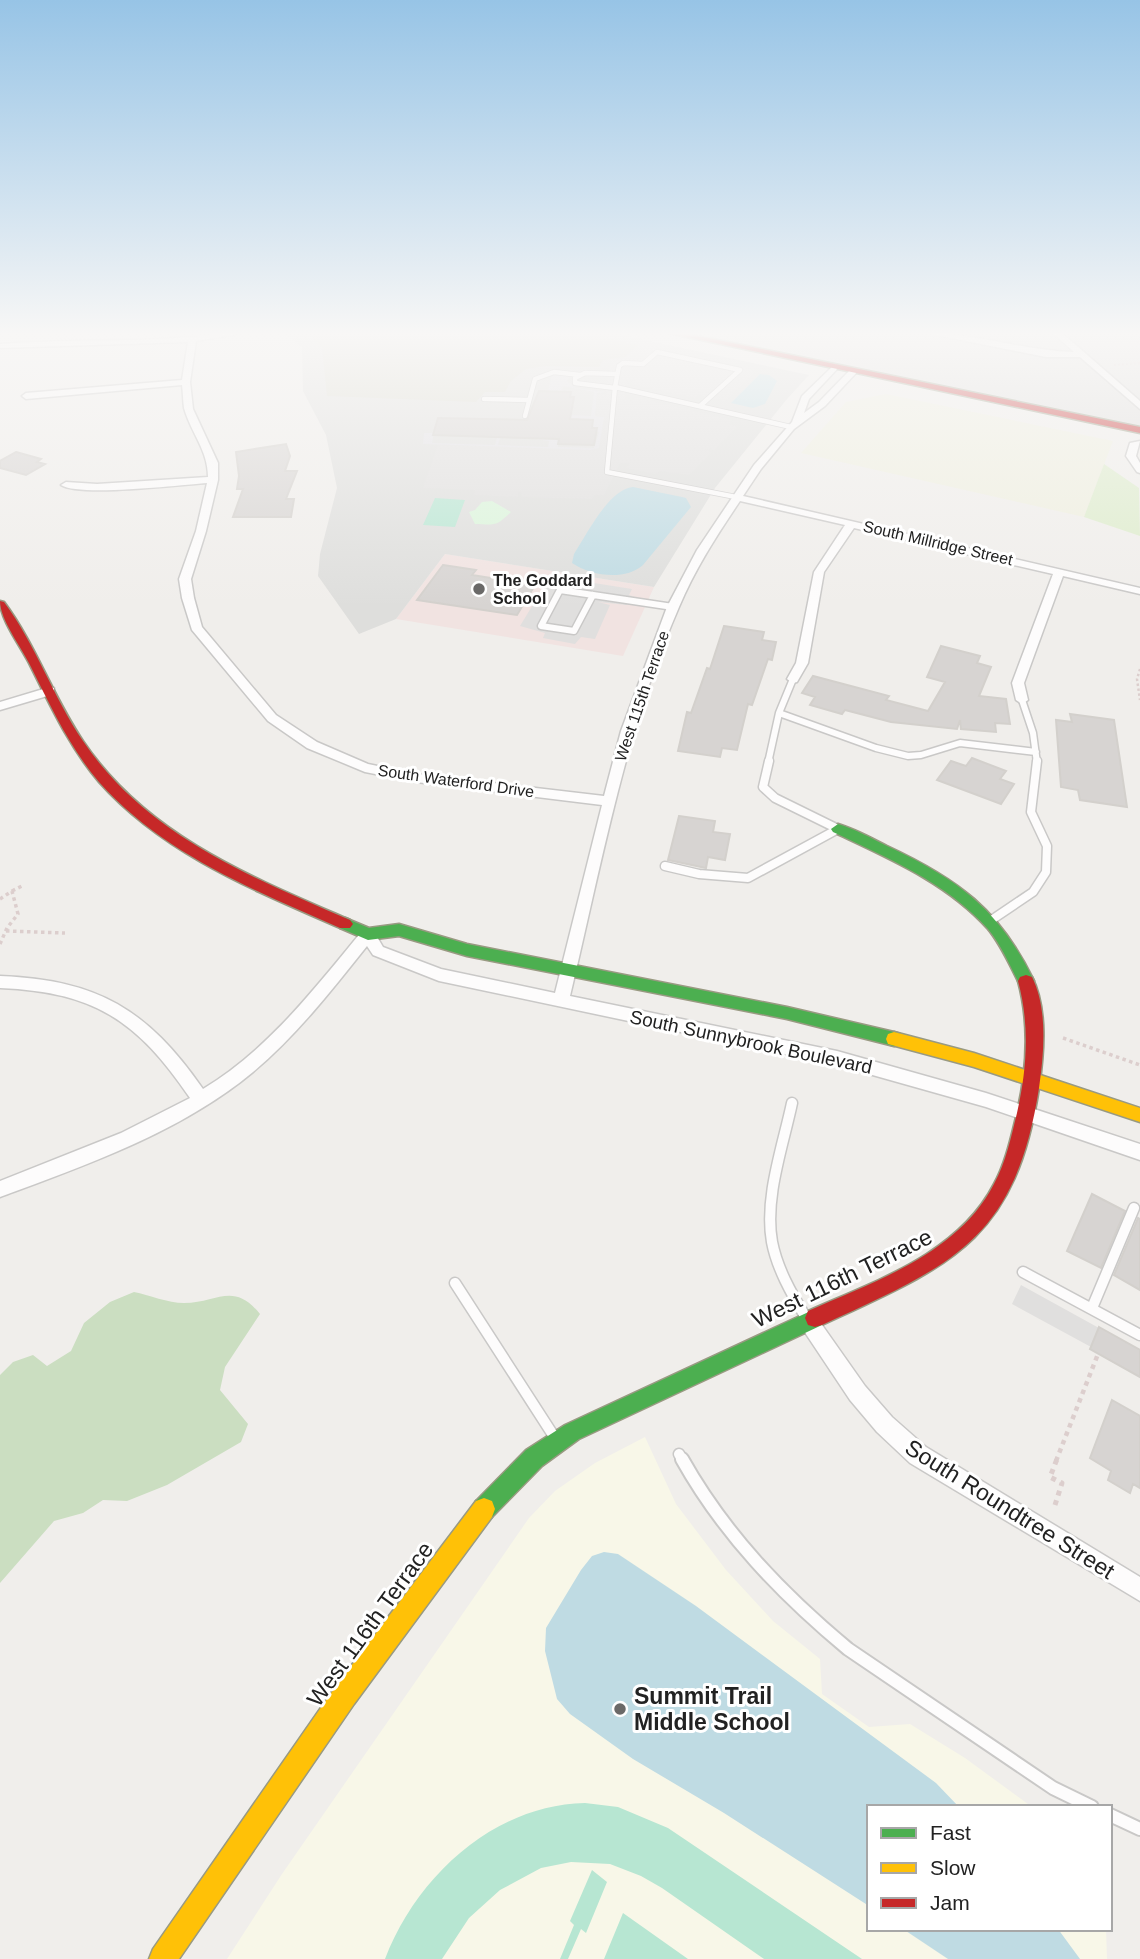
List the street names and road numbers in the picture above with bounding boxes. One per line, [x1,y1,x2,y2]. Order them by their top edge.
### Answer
street label: South Millridge Street [862,518,1015,569]
street label: West 115th Terrace [612,628,672,764]
street label: South Waterford Drive [377,762,535,800]
street label: South Sunnybrook Boulevard [628,1006,874,1078]
street label: West 116th Terrace [748,1223,936,1333]
street label: South Roundtree Street [901,1434,1120,1584]
street label: West 116th Terrace [302,1537,438,1711]

